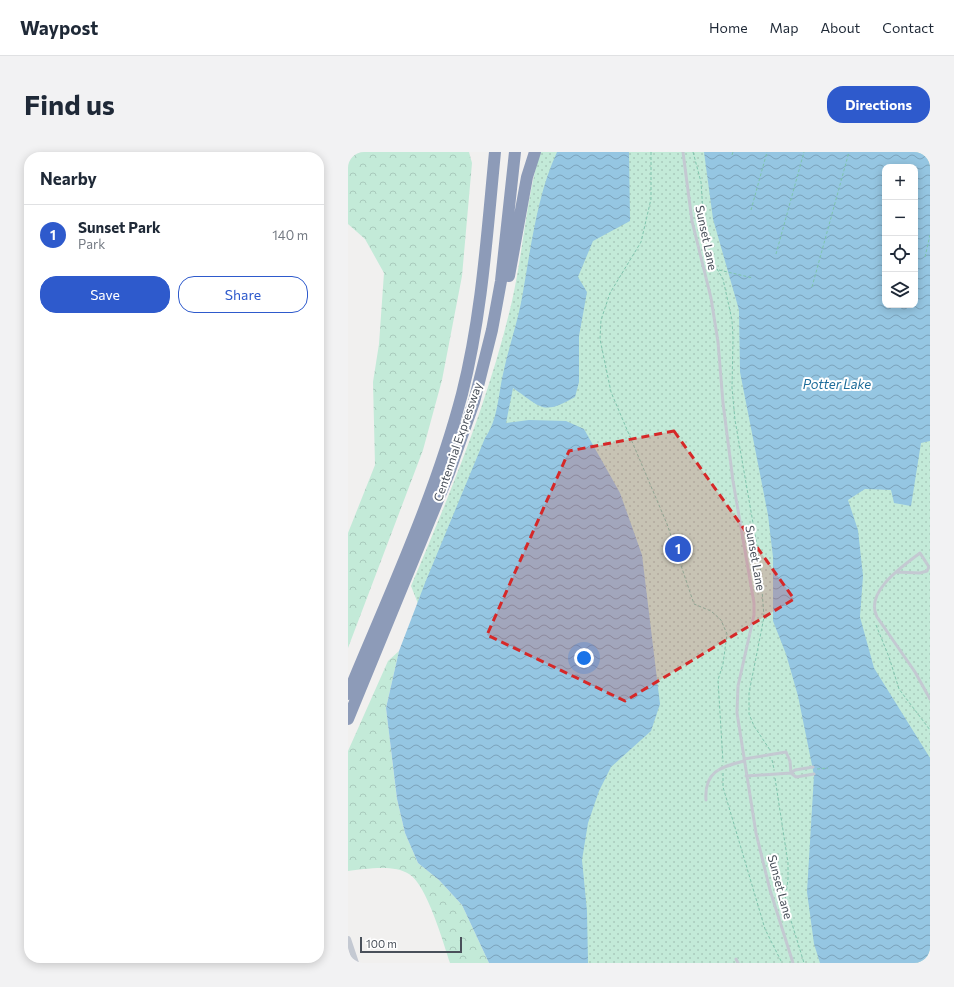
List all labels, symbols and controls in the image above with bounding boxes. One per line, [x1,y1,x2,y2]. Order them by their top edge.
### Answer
text: Waypost [20,16,98,39]
text: Home [709,19,748,36]
text: Map [770,19,798,36]
text: About [820,19,860,36]
text: Contact [882,19,934,36]
button: Directions [827,86,930,123]
text: Find us [24,87,115,121]
map controls [882,164,918,308]
button: + [882,164,918,200]
text: Nearby [40,168,97,189]
button: − [882,200,918,236]
street label: Sunset Lane [693,204,721,271]
text: Sunset Park [78,218,161,236]
text: 1 [50,227,56,243]
text: 140 m [272,227,308,243]
text: Park [78,236,105,252]
button: locate [882,236,918,272]
button: layers [882,272,918,308]
button: Save [40,276,170,313]
button: Share [178,276,308,313]
water label: Potter Lake [803,376,871,392]
street label: Centennial Expressway [430,380,484,503]
street label: Sunset Lane [743,524,769,591]
pin: 1 [665,534,691,564]
your location [574,648,594,668]
street label: Sunset Lane [766,853,796,920]
scale bar [360,935,462,954]
text: 100 m [366,937,397,950]

